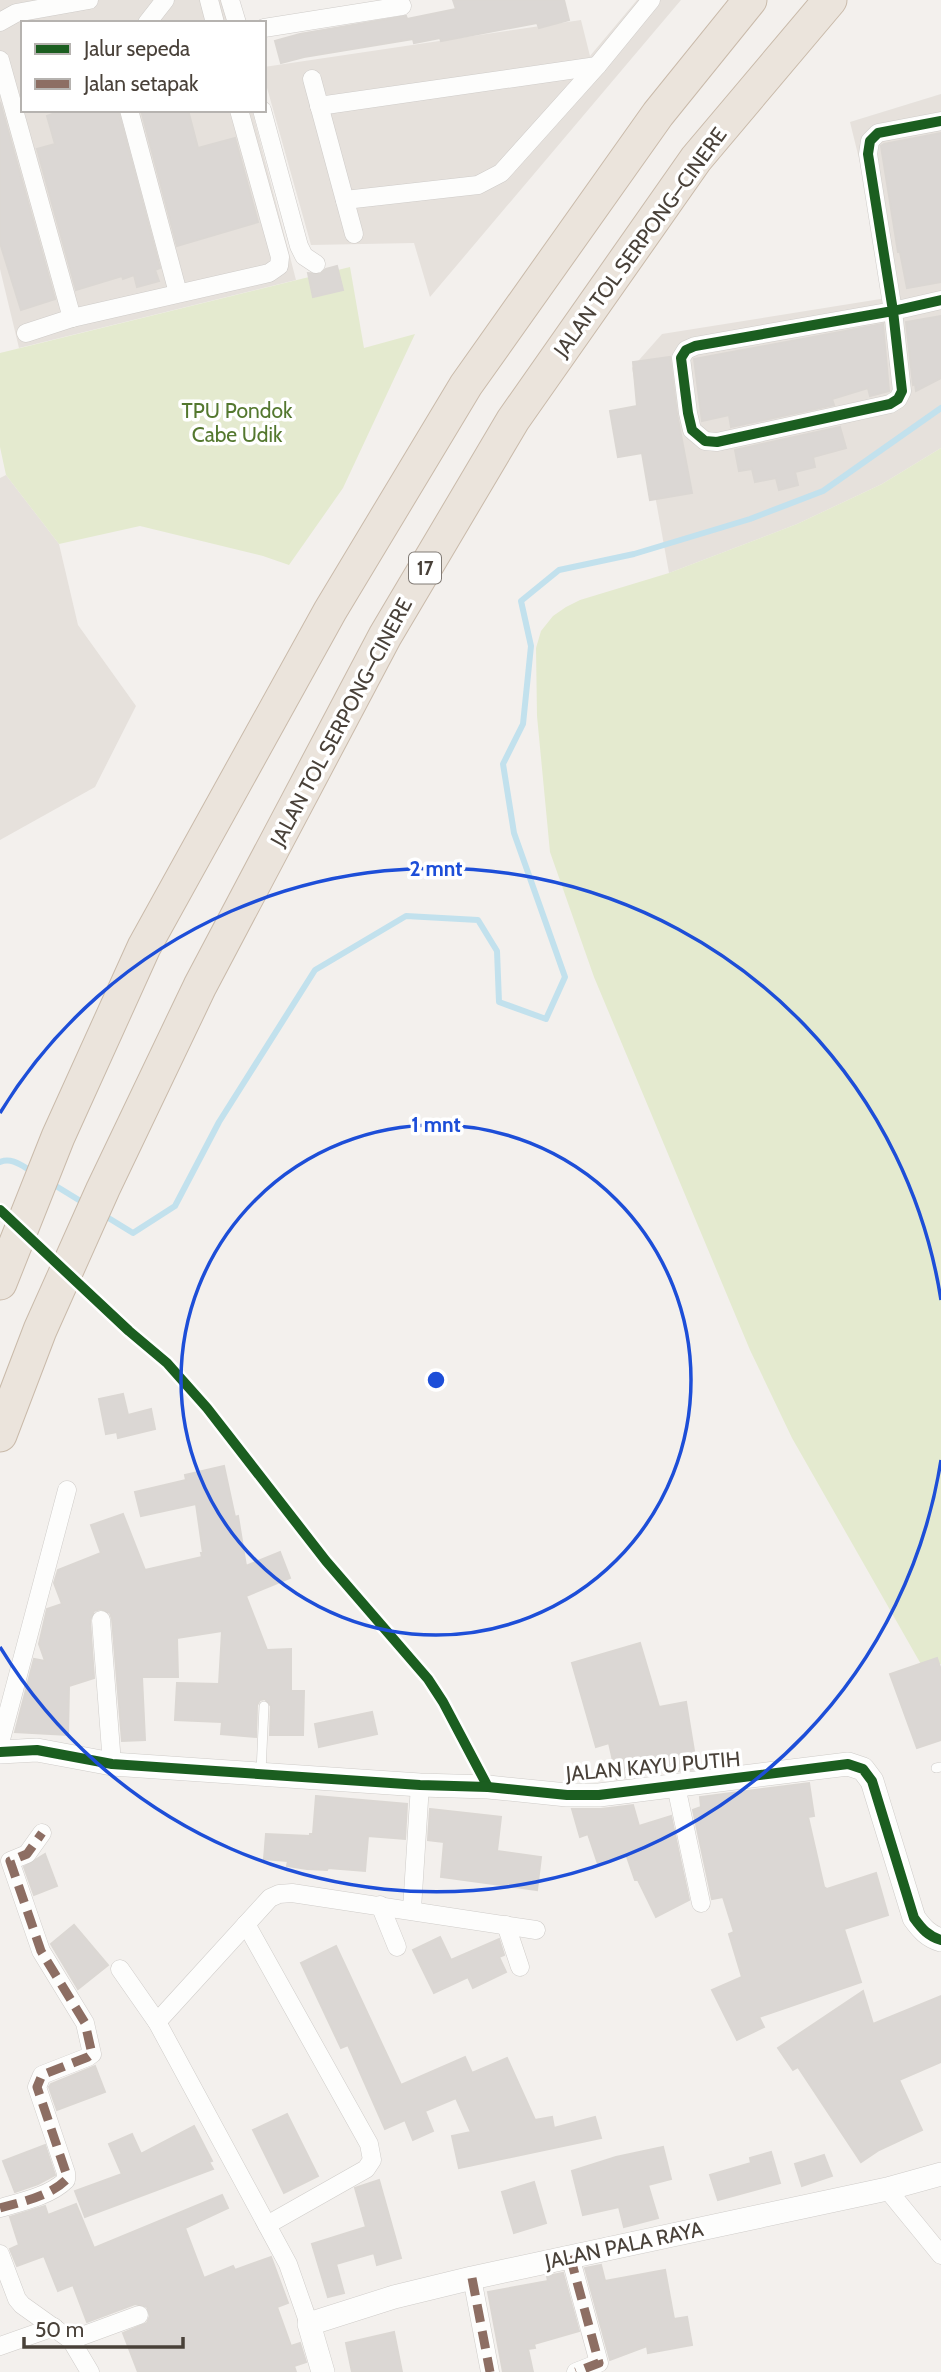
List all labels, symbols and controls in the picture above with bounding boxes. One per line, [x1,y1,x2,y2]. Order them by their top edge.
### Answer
legend [21,21,266,112]
text: Jalur sepeda [83,36,190,61]
text: Jalan setapak [83,71,199,96]
street label: JALAN TOL SERPONG–CINERE [548,122,732,362]
park label: TPU Pondok Cabe Udik [182,398,293,447]
road number: 17 [409,552,441,583]
street label: JALAN TOL SERPONG–CINERE [264,594,417,851]
text: 2 mnt [410,856,462,881]
text: 1 mnt [411,1112,461,1137]
centre of rings [424,1368,448,1392]
street label: JALAN KAYU PUTIH [564,1746,741,1786]
street label: JALAN PALA RAYA [542,2216,706,2274]
scale bar [24,2306,184,2350]
text: 50 m [35,2317,84,2342]

